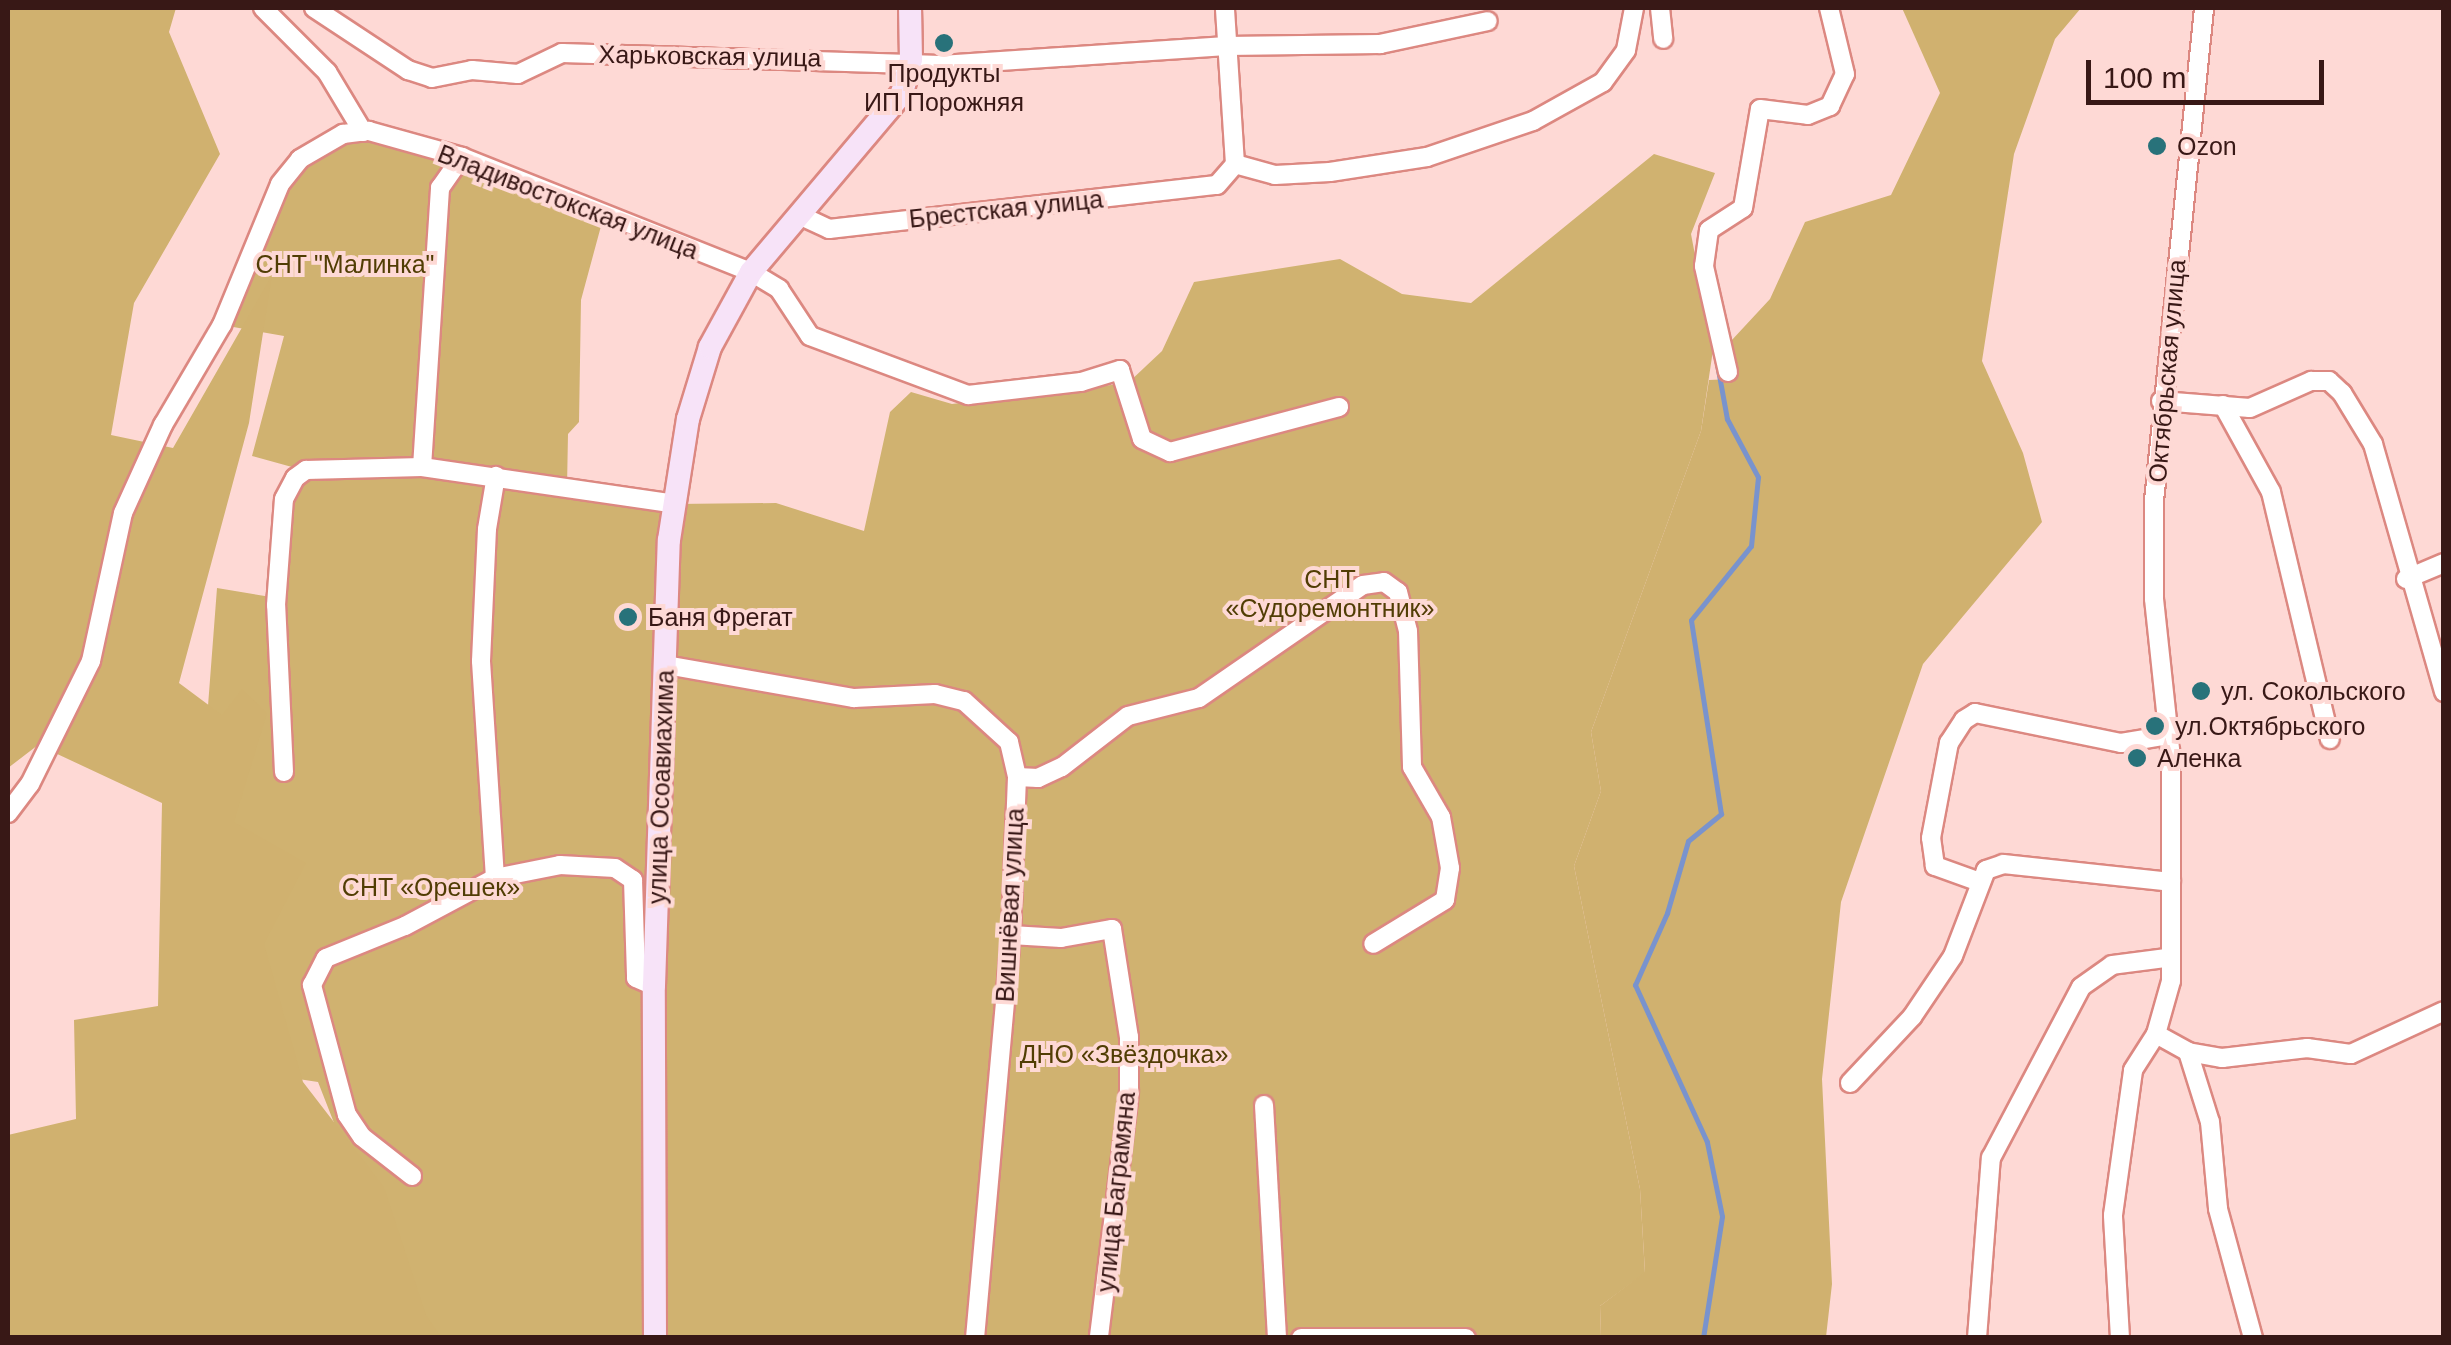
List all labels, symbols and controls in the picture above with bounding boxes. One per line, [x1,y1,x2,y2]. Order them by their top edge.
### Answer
marker: Продукты ИП Порожняя [933,32,955,54]
street label: Харьковская улица [598,39,822,73]
scale bar [2091,40,2328,102]
place label: Продукты ИП Порожняя [864,59,1024,118]
text: 100 m [2103,61,2186,94]
place label: Ozon [2177,131,2237,161]
marker: Ozon [2146,135,2168,157]
street label: Владивостокская улица [434,138,702,266]
street label: Брестская улица [907,184,1105,234]
park label: СНТ "Малинка" [256,249,434,279]
street label: Октябрьская улица [2142,258,2192,484]
park label: СНТ «Судоремонтник» [1226,565,1434,624]
place label: Баня Фрегат [648,602,793,632]
marker: Баня Фрегат [617,606,639,628]
street label: улица Осоавиахима [642,669,680,905]
place label: ул. Сокольского [2221,676,2406,706]
marker: ул. Сокольского [2190,680,2212,702]
place label: ул.Октябрьского [2175,711,2365,741]
marker: ул.Октябрьского [2144,715,2166,737]
place label: Аленка [2157,743,2241,773]
marker: Аленка [2126,747,2148,769]
street label: Вишнёвая улица [990,807,1030,1003]
park label: СНТ «Орешек» [342,872,520,902]
park label: ДНО «Звёздочка» [1020,1039,1228,1069]
street label: улица Баграмяна [1091,1090,1141,1294]

